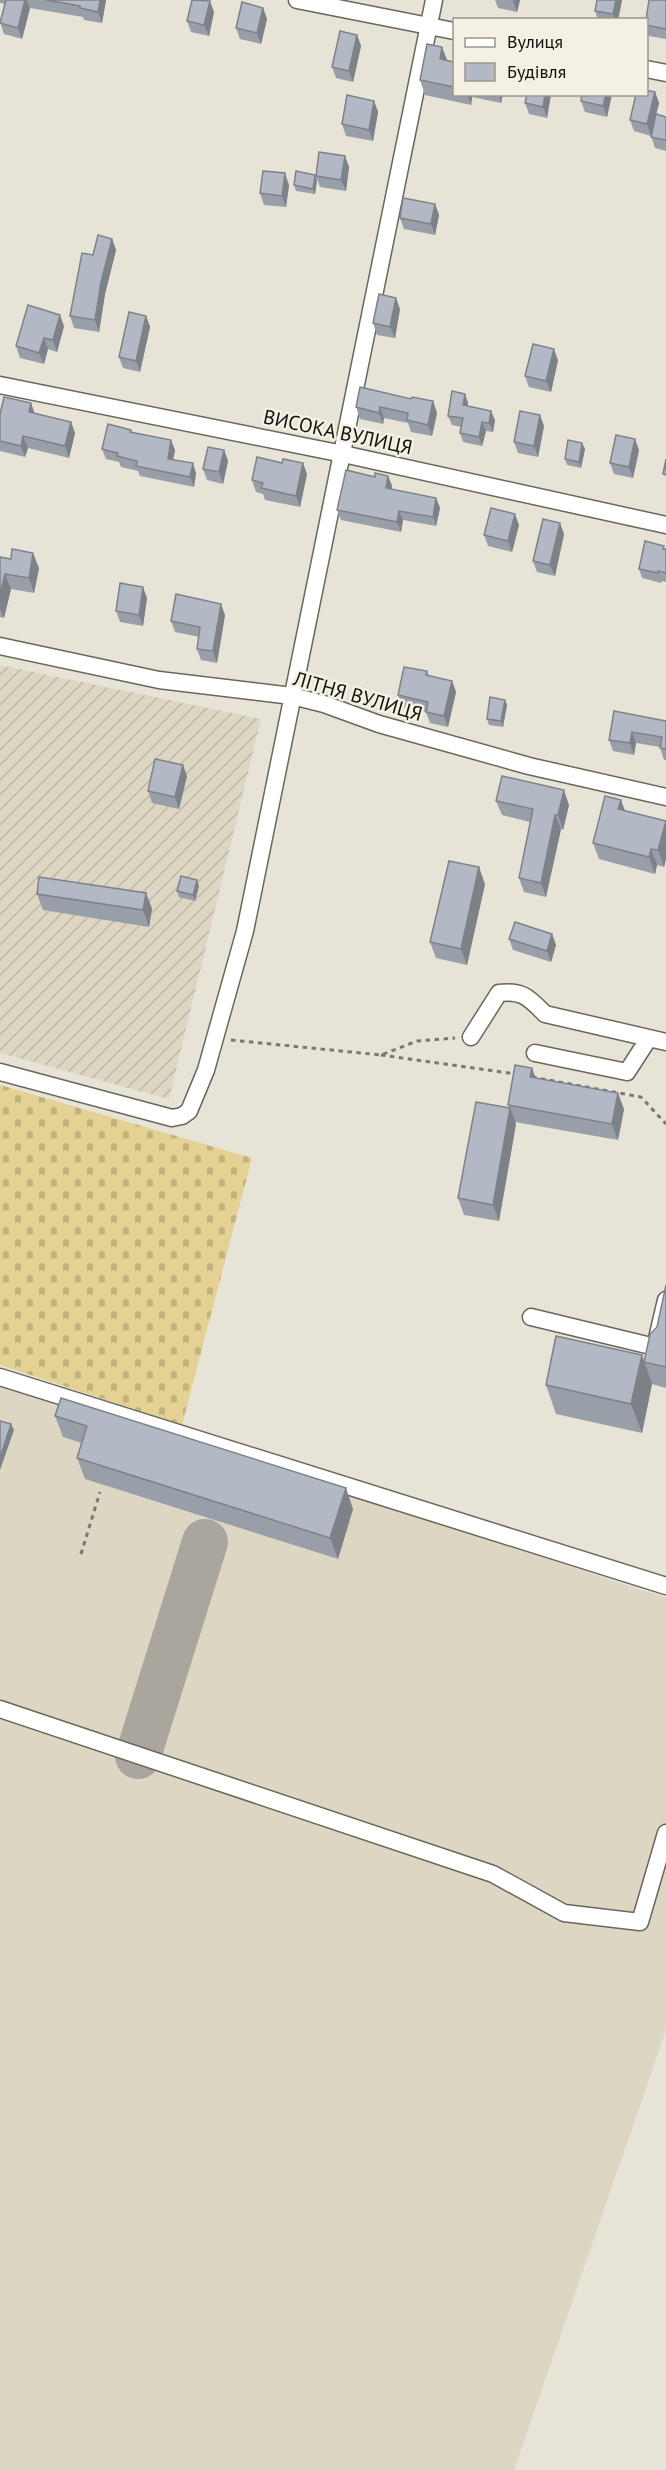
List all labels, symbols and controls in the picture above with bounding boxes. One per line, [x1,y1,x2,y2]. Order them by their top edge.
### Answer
legend [453,18,648,96]
text: Вулиця [507,30,563,53]
text: Будівля [507,60,566,83]
street label: ВИСОКА ВУЛИЦЯ [261,404,415,460]
street label: ЛІТНЯ ВУЛИЦЯ [290,665,425,727]

